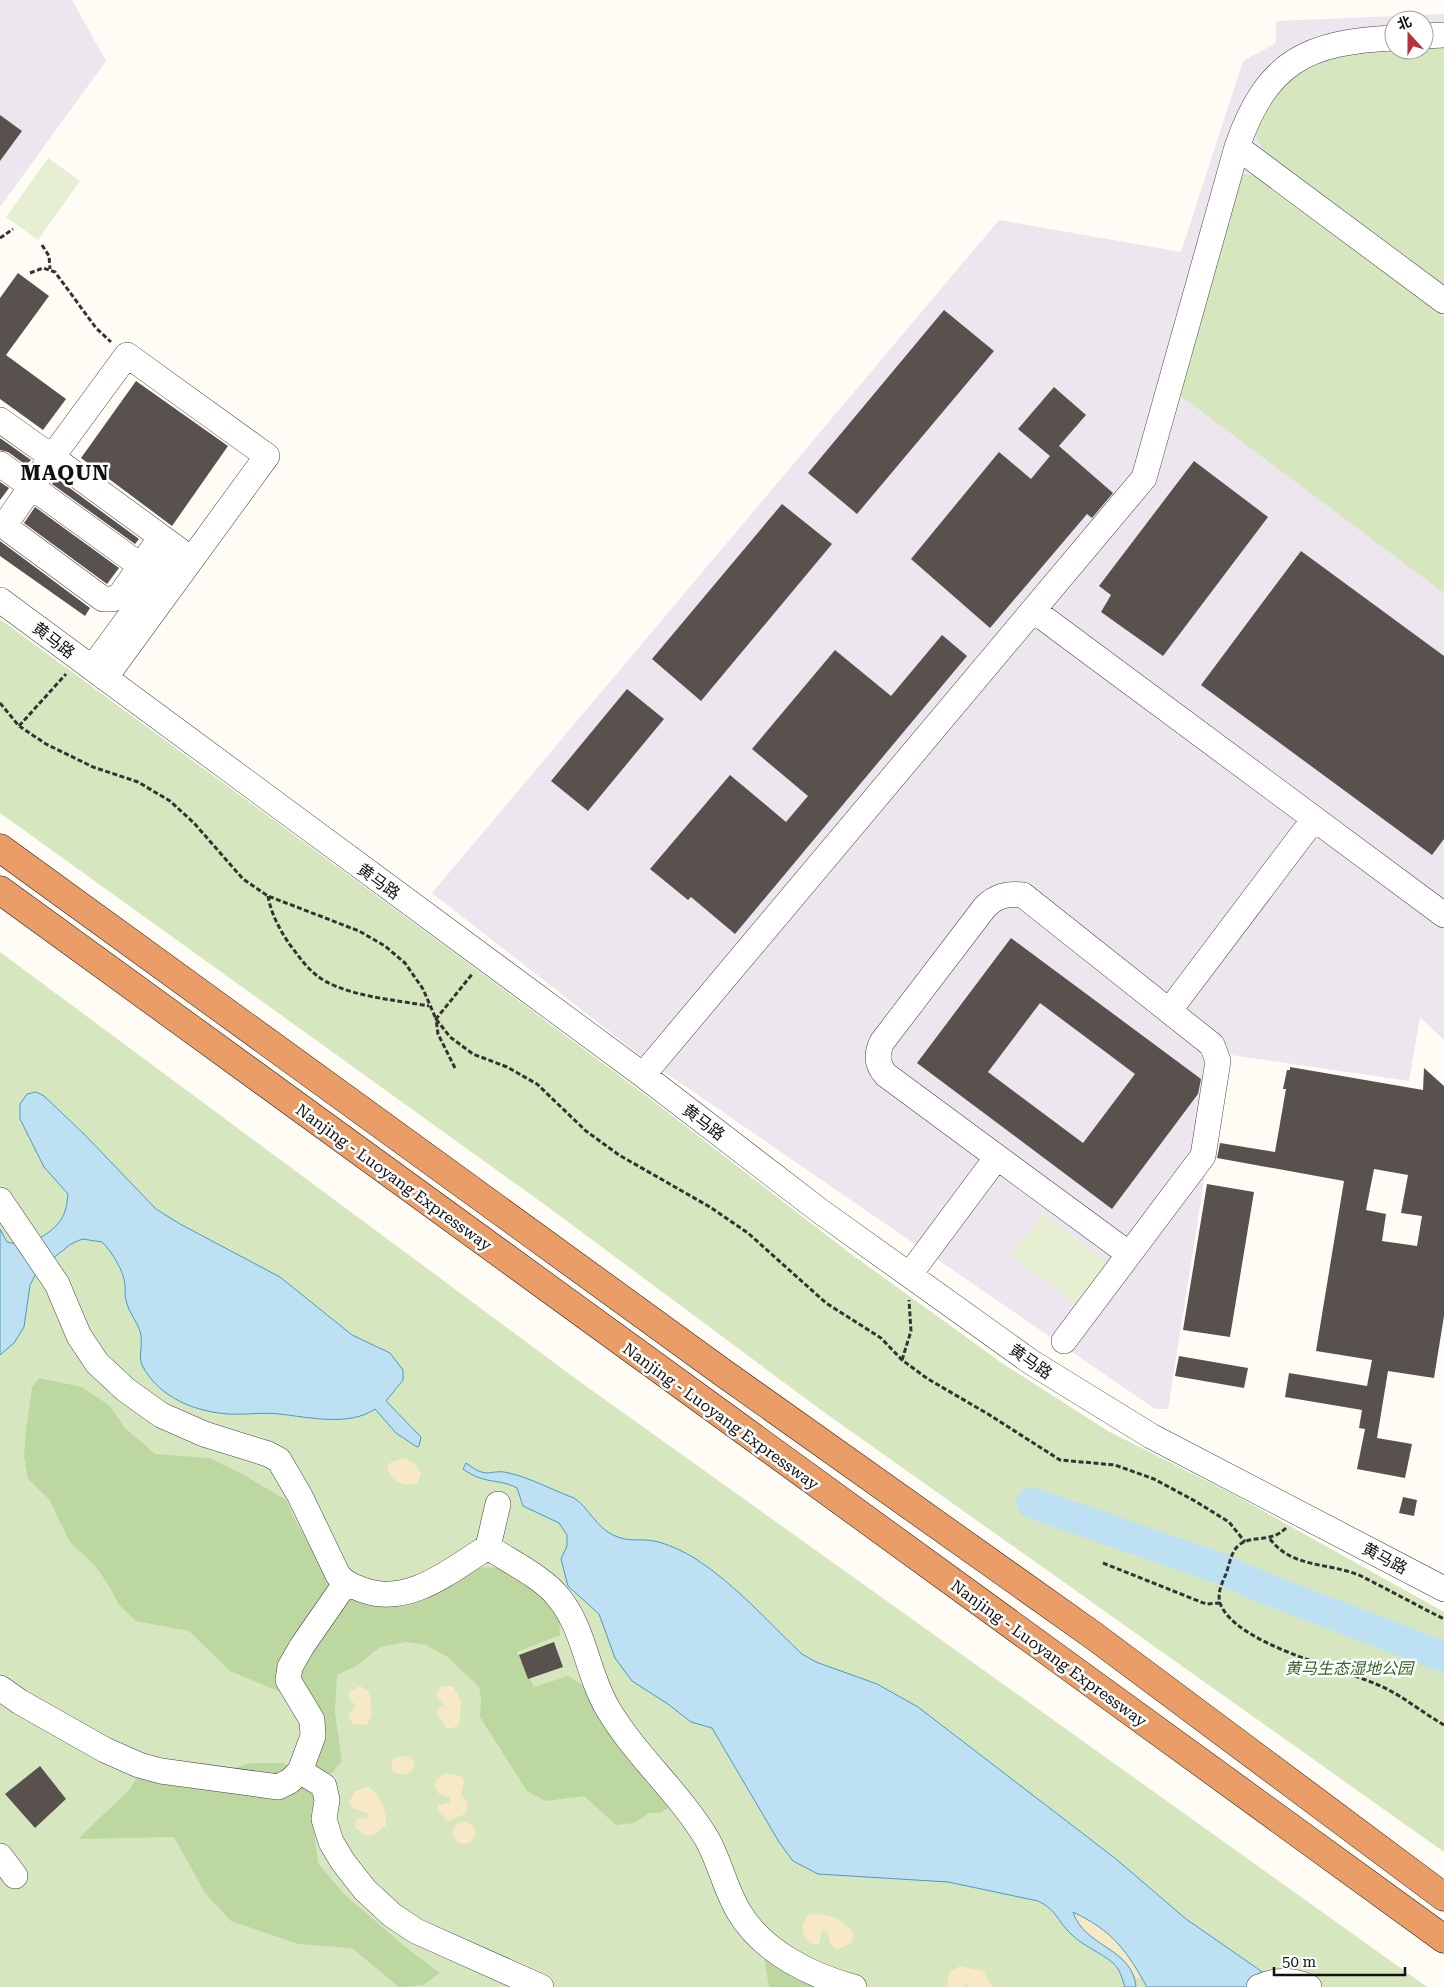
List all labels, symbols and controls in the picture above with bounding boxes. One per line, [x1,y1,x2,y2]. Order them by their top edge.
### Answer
north arrow [1384,10,1434,60]
text: 北 [1395,13,1414,33]
district label: MAQUN [20,461,110,485]
street label: 黄马路 [29,618,79,662]
street label: 黄马路 [354,860,404,903]
street label: Nanjing - Luoyang Expressway [292,1100,496,1255]
street label: 黄马路 [679,1100,729,1144]
street label: Nanjing - Luoyang Expressway [619,1339,823,1494]
street label: 黄马路 [1006,1340,1056,1383]
street label: 黄马路 [1359,1539,1410,1578]
street label: Nanjing - Luoyang Expressway [947,1576,1151,1731]
park label: 黄马生态湿地公园 [1285,1659,1415,1678]
scale bar [1274,1944,1405,1976]
text: 50 m [1282,1953,1317,1971]

